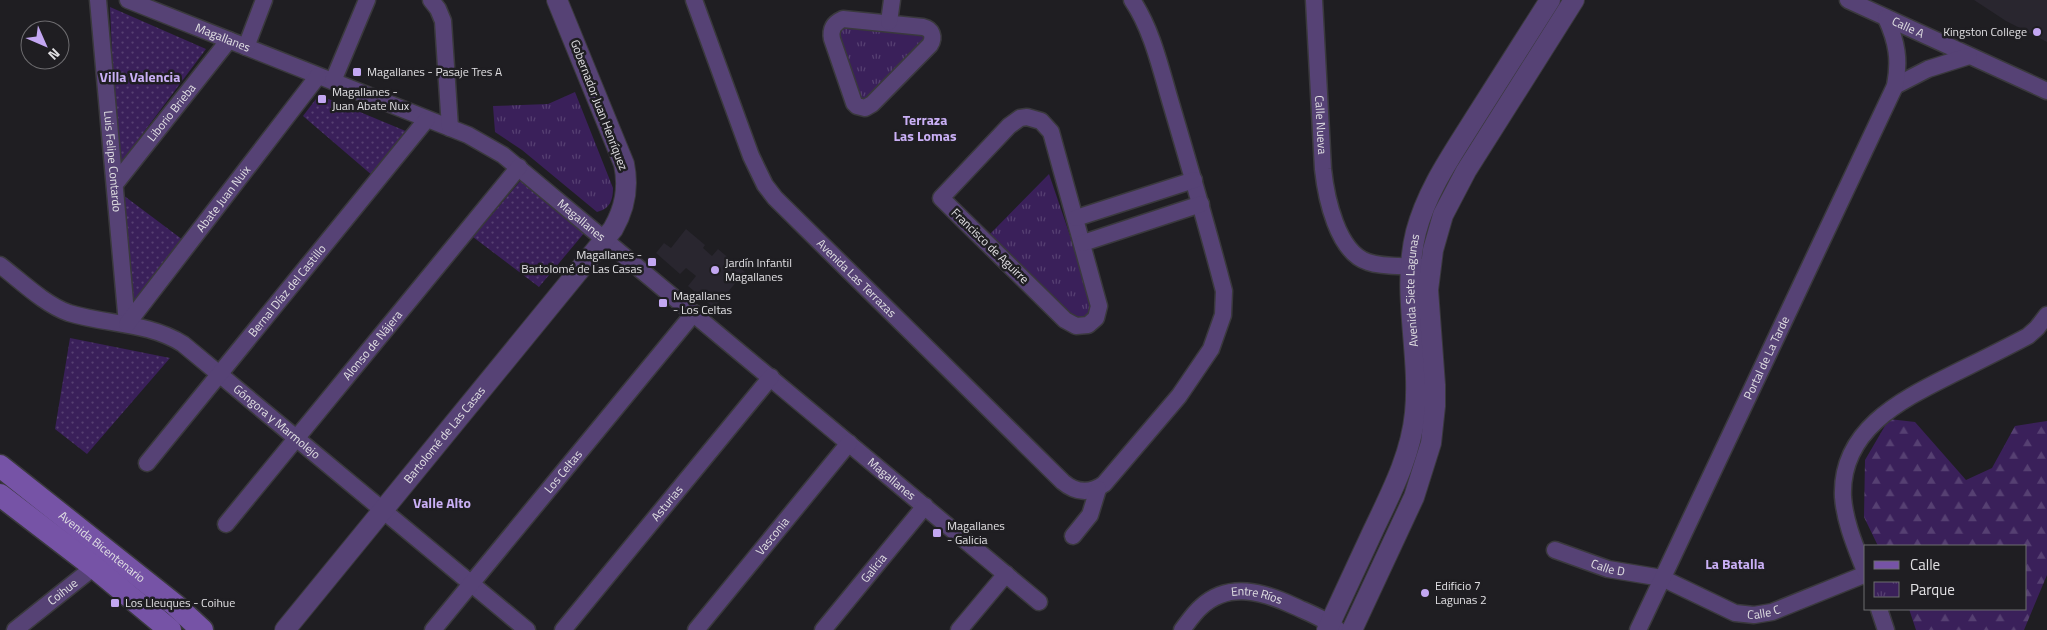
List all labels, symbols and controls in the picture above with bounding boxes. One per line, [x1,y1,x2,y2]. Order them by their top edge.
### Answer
street label: Calle A [1889,11,1928,43]
street label: Magallanes [193,18,254,57]
north arrow [20,20,70,70]
place label: Kingston College [1943,22,2027,41]
marker: Kingston College [2031,26,2043,38]
street label: Gobernador Juan Henríquez [566,37,633,173]
text: N [44,44,65,65]
place label: Magallanes - Pasaje Tres A [367,62,502,81]
district label: Villa Valencia [100,66,180,87]
marker: Magallanes - Pasaje Tres A [351,66,363,78]
street label: Liborio Brieba [142,79,200,145]
place label: Magallanes - Juan Abate Nux [332,82,410,115]
marker: Magallanes - Juan Abate Nux [316,93,328,105]
street label: Calle Nueva [1310,95,1332,155]
district label: Terraza Las Lomas [893,109,957,146]
street label: Luis Felipe Contardo [99,110,127,213]
street label: Abate Juan Nuix [191,161,255,236]
street label: Magallanes [553,194,610,246]
street label: Francisco de Aguirre [947,203,1034,288]
street label: Avenida Siete Lagunas [1400,232,1424,348]
street label: Avenida Las Terrazas [813,234,901,322]
street label: Bernal Díaz del Castillo [243,240,330,341]
place label: Magallanes - Bartolomé de Las Casas [521,245,642,278]
place label: Jardín Infantil Magallanes [725,253,792,286]
marker: Magallanes - Bartolomé de Las Casas [646,256,658,268]
marker: Jardín Infantil Magallanes [709,264,721,276]
place label: Magallanes - Los Celtas [673,286,733,319]
marker: Magallanes - Los Celtas [657,297,669,309]
street label: Alonso de Nájera [338,306,407,384]
street label: Portal de La Tarde [1738,313,1794,403]
street label: Góngora y Marmolejo [229,379,325,463]
street label: Bartolomé de Las Casas [399,382,490,487]
street label: Los Celtas [539,445,587,497]
street label: Magallanes [863,453,920,505]
street label: Asturias [646,481,688,525]
district label: Valle Alto [413,492,471,513]
street label: Avenida Bicentenario [55,506,150,587]
street label: Vasconia [751,513,794,559]
place label: Magallanes - Galicia [947,516,1005,549]
marker: Magallanes - Galicia [931,527,943,539]
legend [1864,545,2027,610]
street label: Galicia [856,549,891,587]
district label: La Batalla [1705,553,1765,574]
text: Calle [1910,553,1940,576]
street label: Calle D [1588,554,1627,581]
street label: Coihue [43,573,82,610]
place label: Edificio 7 Lagunas 2 [1435,576,1487,609]
text: Parque [1910,578,1955,601]
street label: Entre Ríos [1230,581,1286,609]
marker: Edificio 7 Lagunas 2 [1419,587,1431,599]
place label: Los Lleuques - Coihue [125,593,235,612]
marker: Los Lleuques - Coihue [109,597,121,609]
street label: Calle C [1746,599,1784,624]

